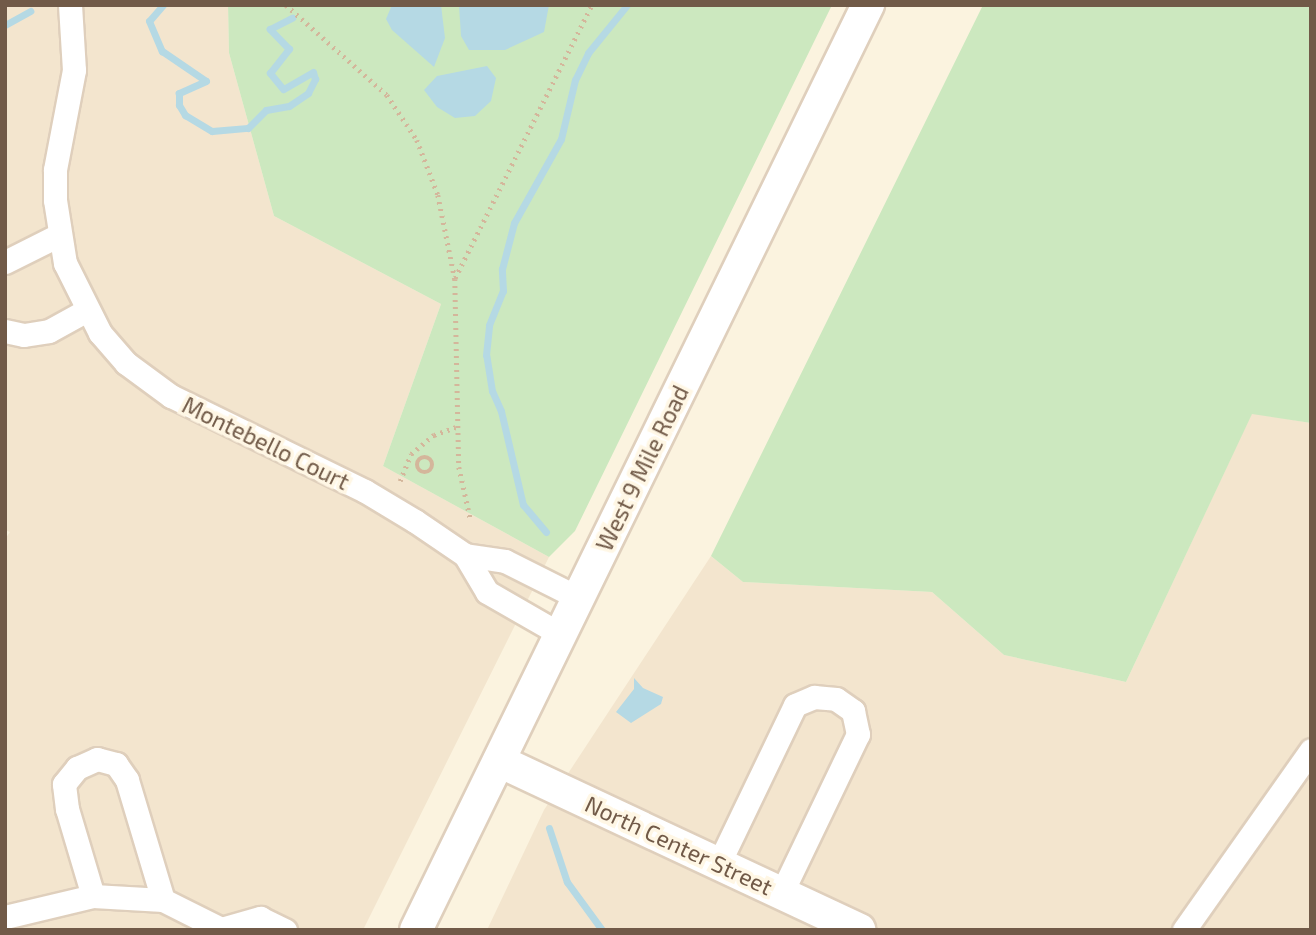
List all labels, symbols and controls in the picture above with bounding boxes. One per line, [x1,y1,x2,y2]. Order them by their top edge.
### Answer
street label: West 9 Mile Road [590,381,694,555]
street label: Montebello Court [178,391,354,495]
street label: North Center Street [581,789,777,901]

